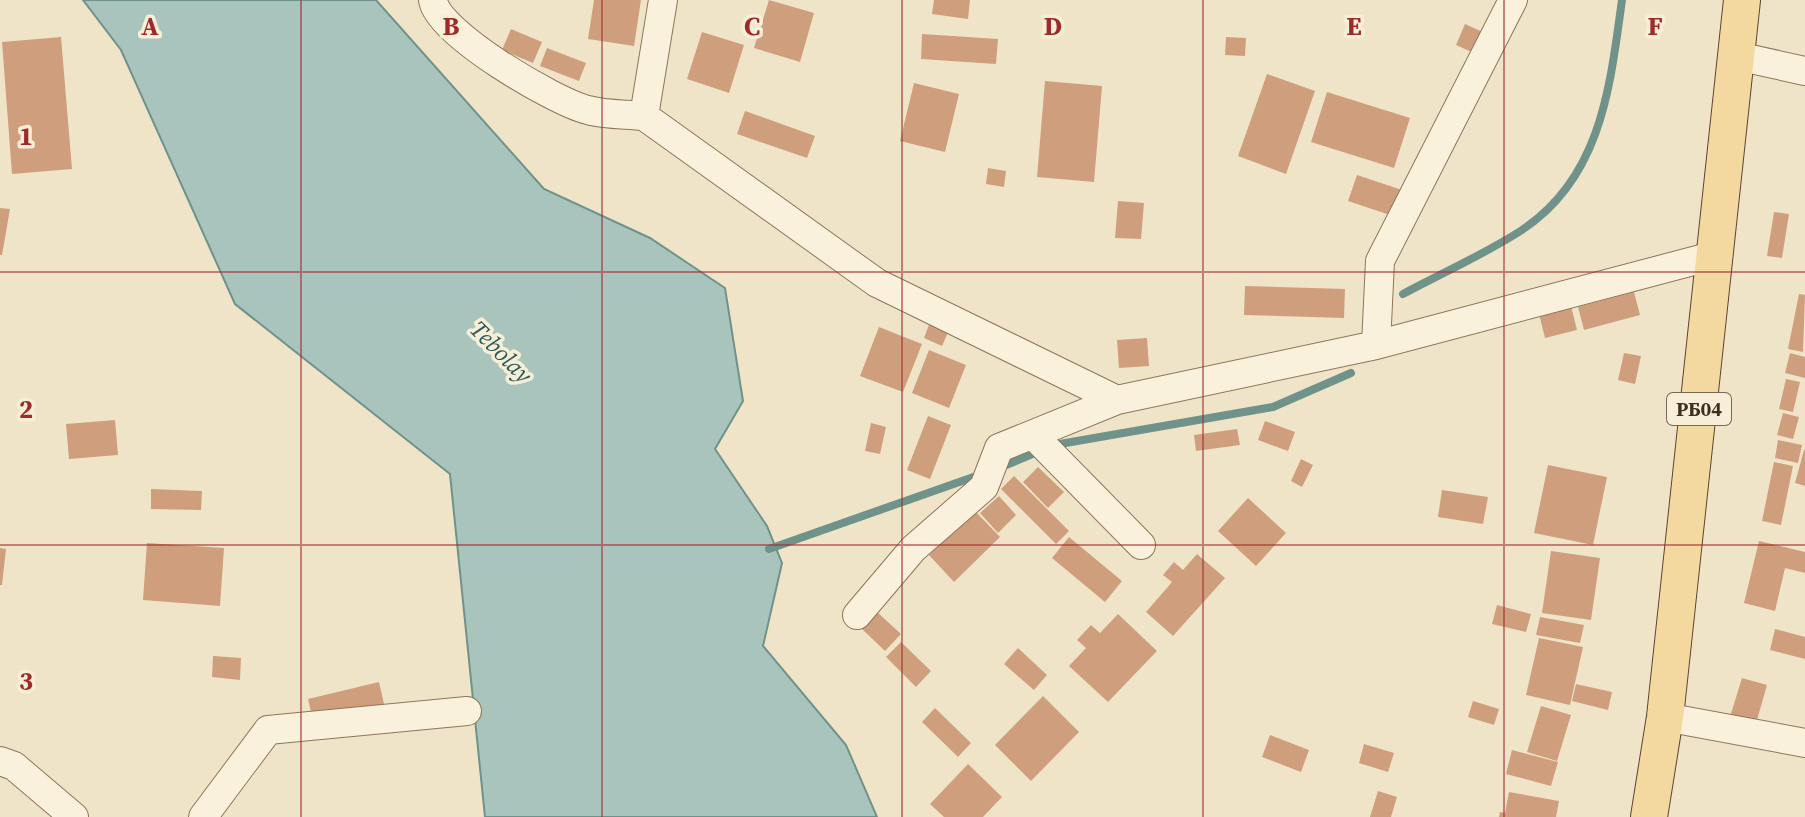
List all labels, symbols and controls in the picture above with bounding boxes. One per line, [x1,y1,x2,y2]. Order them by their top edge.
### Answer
text: A [141,8,159,44]
text: B [443,8,460,44]
text: C [744,8,760,44]
text: D [1044,8,1062,44]
text: E [1346,8,1362,44]
text: F [1647,8,1663,44]
text: 1 [19,118,33,154]
water label: Tebolay [463,313,540,391]
text: 2 [19,391,33,427]
road number: РБ04 [1667,393,1731,425]
text: 3 [19,663,33,699]

